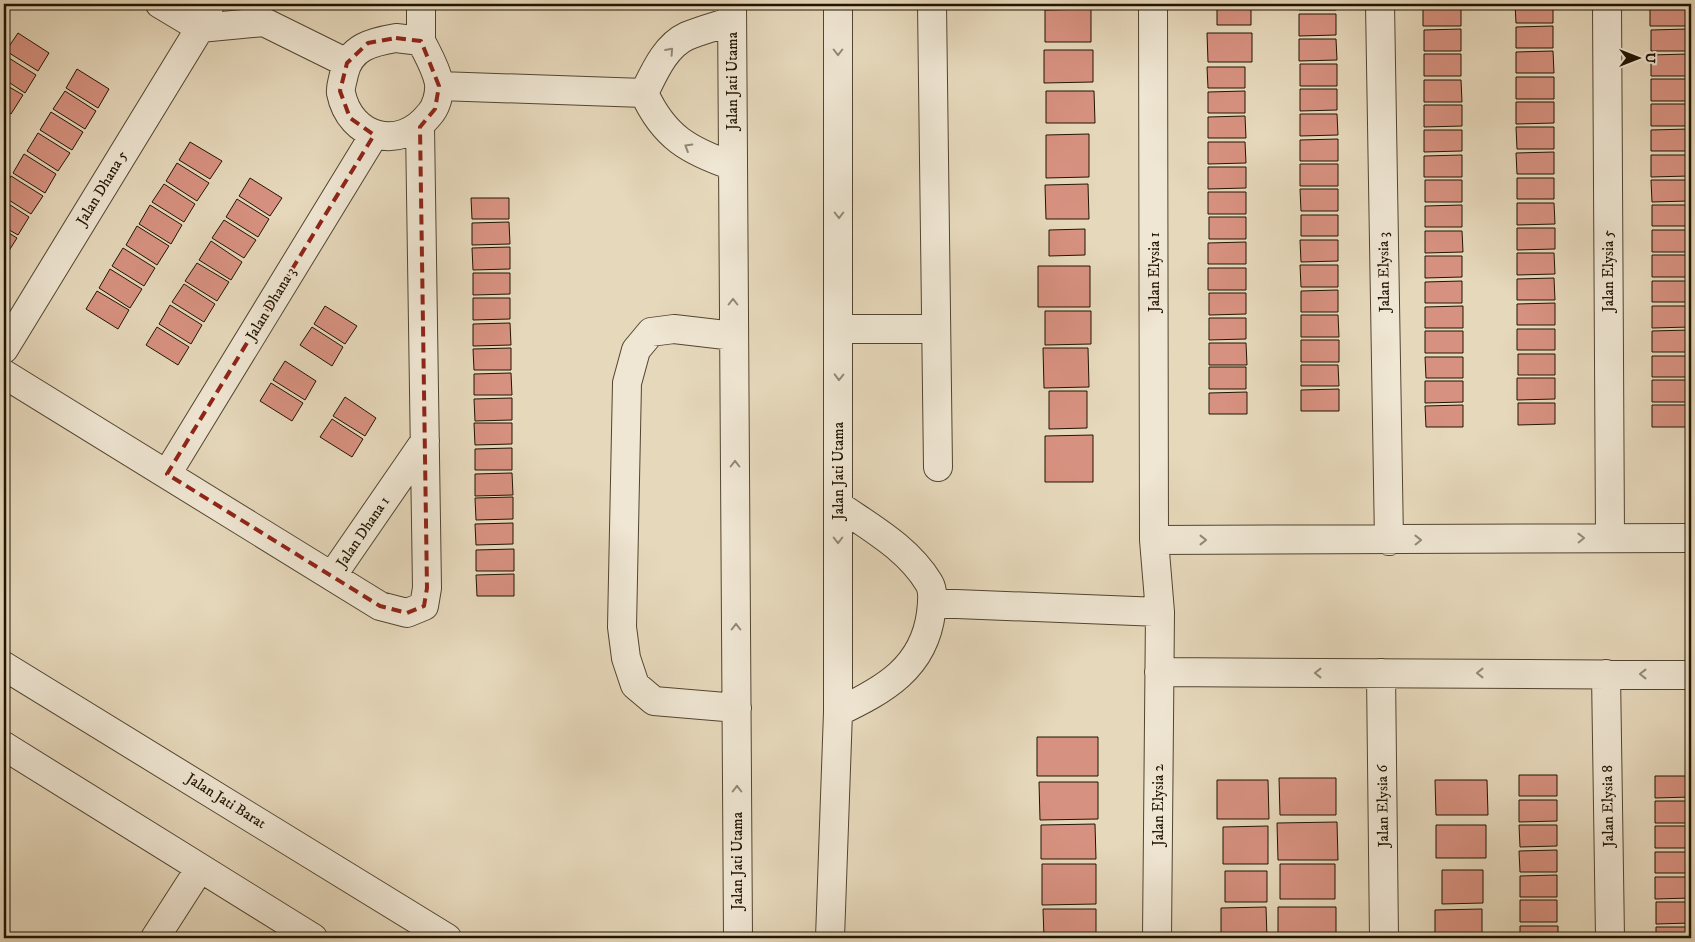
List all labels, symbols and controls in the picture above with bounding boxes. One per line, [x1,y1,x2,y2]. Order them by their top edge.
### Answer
street label: Jalan Jati Utama [723,31,742,132]
north arrow [1612,32,1662,82]
one-way arrow [664,48,673,57]
one-way arrow [833,49,843,57]
text: U [1641,53,1659,64]
one-way arrow [684,144,693,154]
street label: Jalan Dhana 5 [71,147,132,231]
one-way arrow [834,212,844,219]
street label: Jalan Elysia 5 [1599,229,1618,314]
street label: Jalan Elysia 1 [1145,232,1164,314]
street label: Jalan Elysia 3 [1374,232,1394,314]
street label: Jalan Dhana 3 [241,264,300,346]
one-way arrow [728,297,739,305]
one-way arrow [834,374,844,382]
street label: Jalan Jati Utama [829,421,848,522]
one-way arrow [730,460,740,468]
street label: Jalan Dhana 1 [331,493,394,573]
one-way arrow [1577,533,1585,543]
one-way arrow [1200,535,1207,545]
one-way arrow [1414,535,1422,545]
one-way arrow [833,536,843,544]
one-way arrow [731,622,741,630]
one-way arrow [1313,668,1321,678]
one-way arrow [1476,668,1484,679]
one-way arrow [1638,669,1646,679]
street label: Jalan Elysia 2 [1149,763,1168,848]
street label: Jalan Elysia 6 [1373,763,1393,849]
street label: Jalan Elysia 8 [1598,765,1618,849]
street label: Jalan Jati Barat [181,768,270,833]
one-way arrow [732,785,742,792]
street label: Jalan Jati Utama [728,811,747,912]

